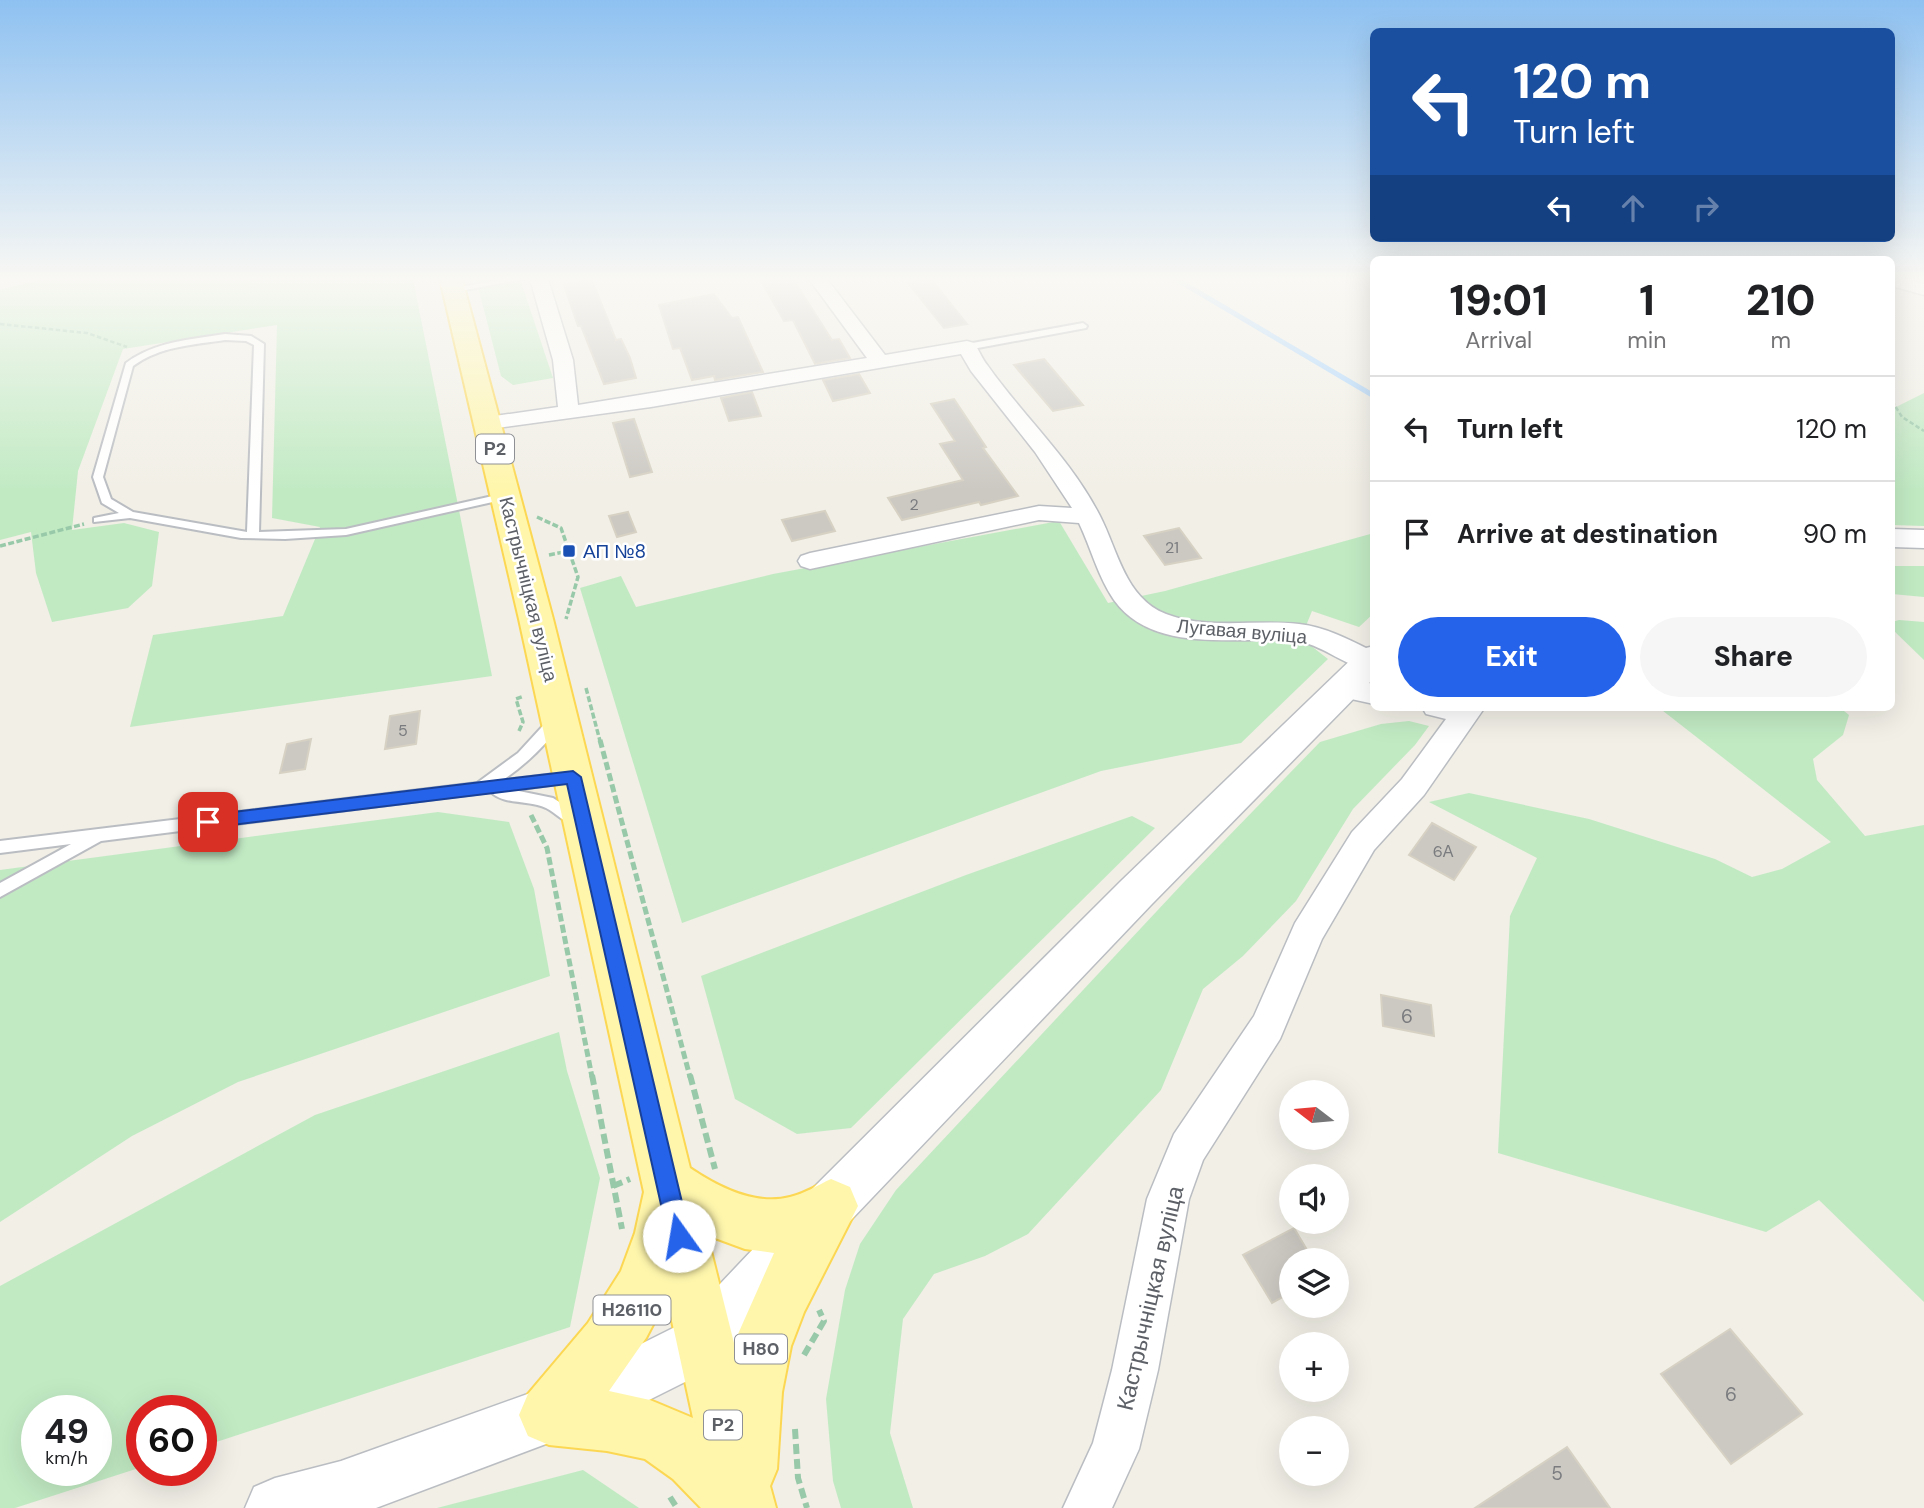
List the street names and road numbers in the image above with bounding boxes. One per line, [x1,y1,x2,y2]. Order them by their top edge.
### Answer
road number: Р2 [476,434,514,463]
street label: Кастрычніцкая вуліца [493,494,564,685]
street label: Лугавая вуліца [1176,613,1309,650]
street label: Кастрычніцкая вуліца [1110,1183,1190,1413]
road number: Н26110 [594,1296,670,1324]
road number: Н80 [735,1334,787,1364]
road number: Р2 [704,1410,742,1440]

